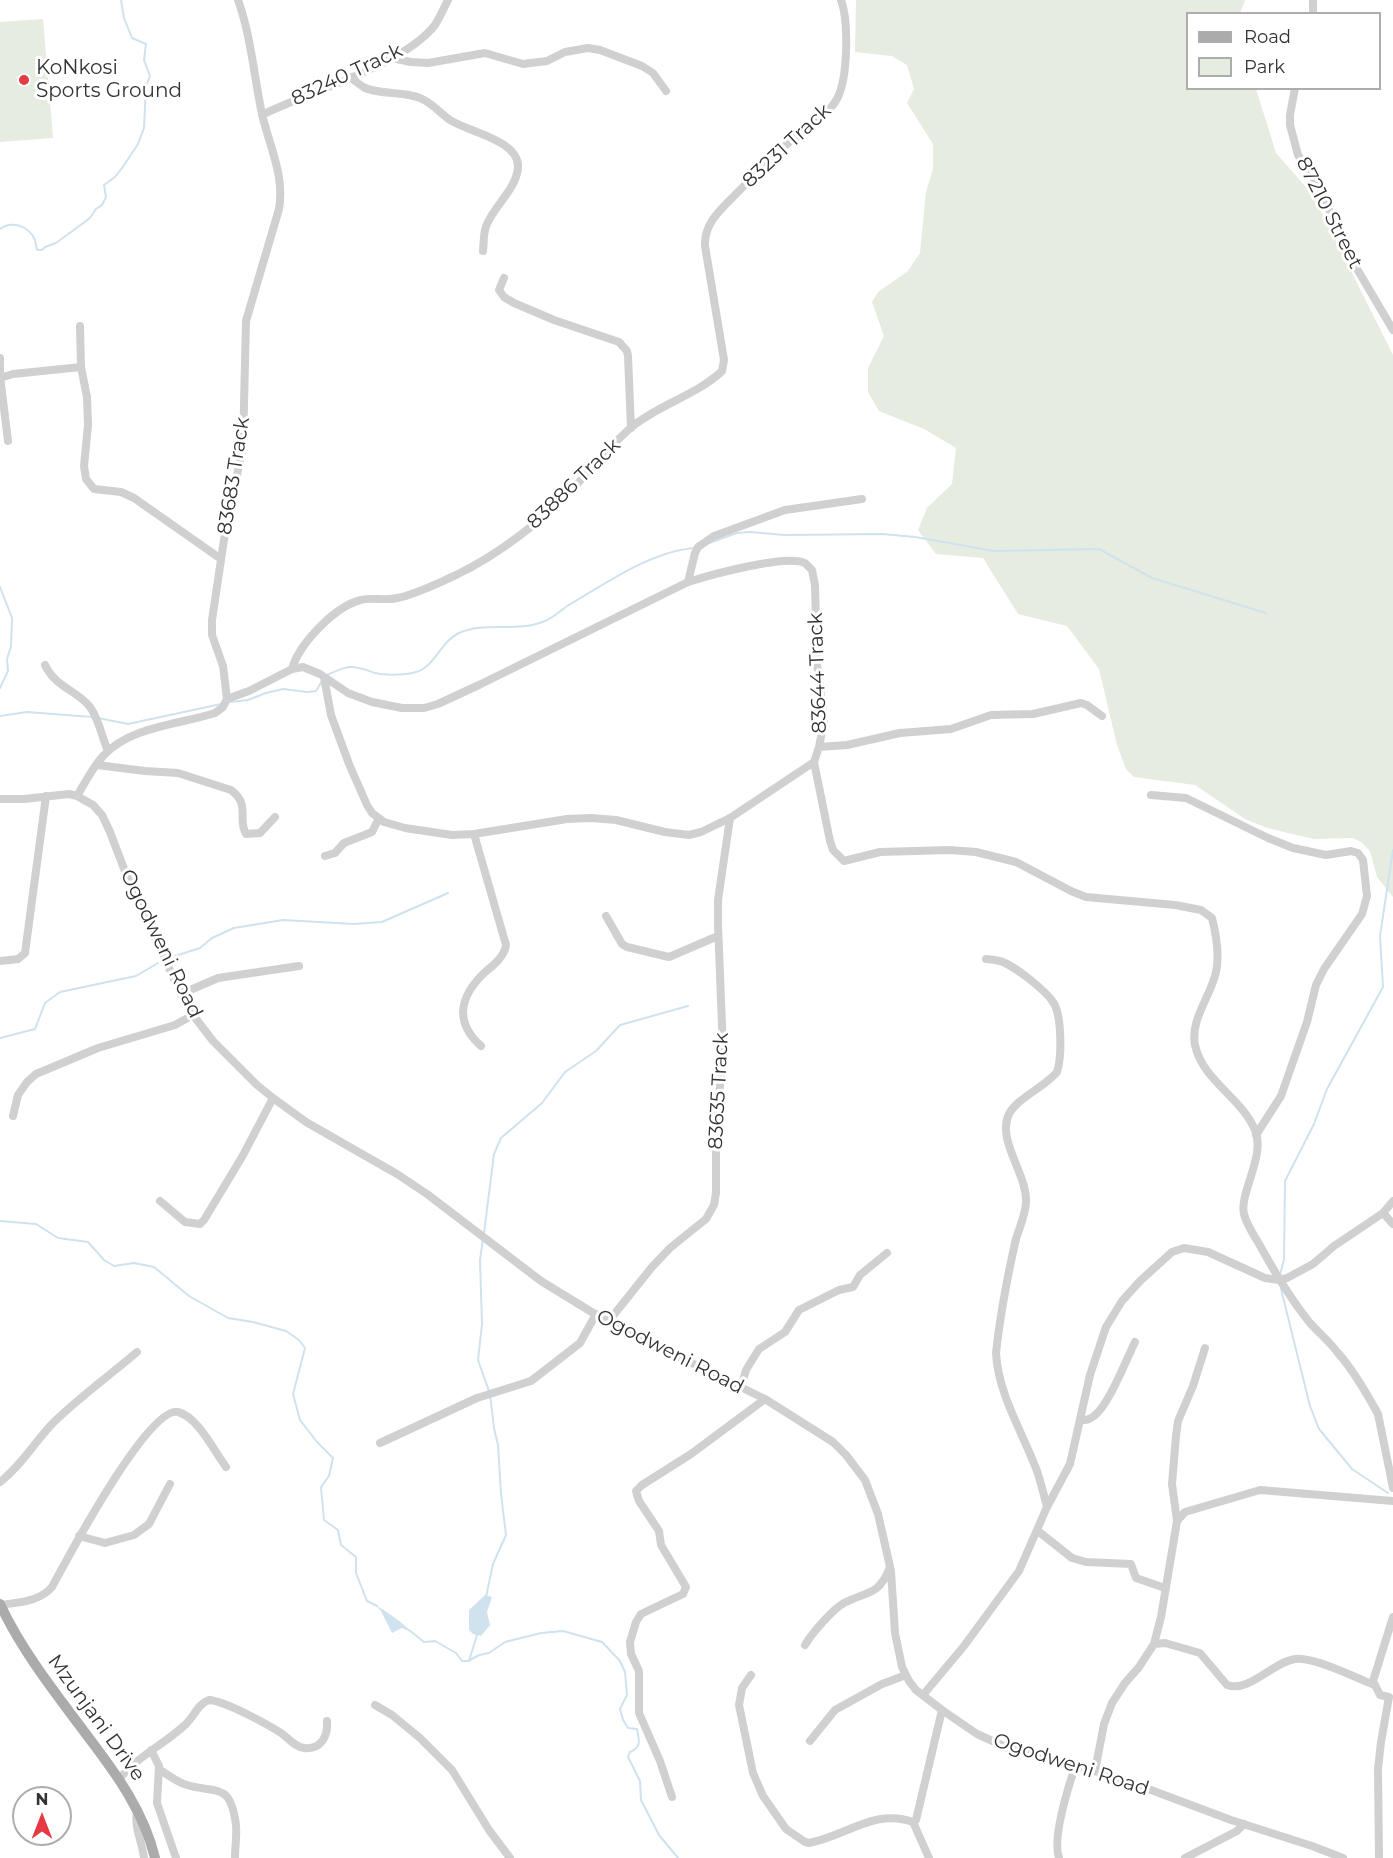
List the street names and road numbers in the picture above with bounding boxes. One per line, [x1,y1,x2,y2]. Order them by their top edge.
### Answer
street label: 83240 Track [288,39,406,111]
street label: 83231 Track [738,99,836,193]
street label: 87210 Street [1291,153,1367,273]
street label: 83683 Track [213,415,255,537]
street label: 83886 Track [522,434,626,534]
street label: 83644 Track [804,612,832,734]
street label: Ogodweni Road [115,866,207,1022]
street label: 83635 Track [704,1032,734,1150]
street label: Ogodweni Road [592,1304,748,1400]
street label: Mzunjani Drive [42,1650,150,1786]
street label: Ogodweni Road [990,1728,1152,1802]

